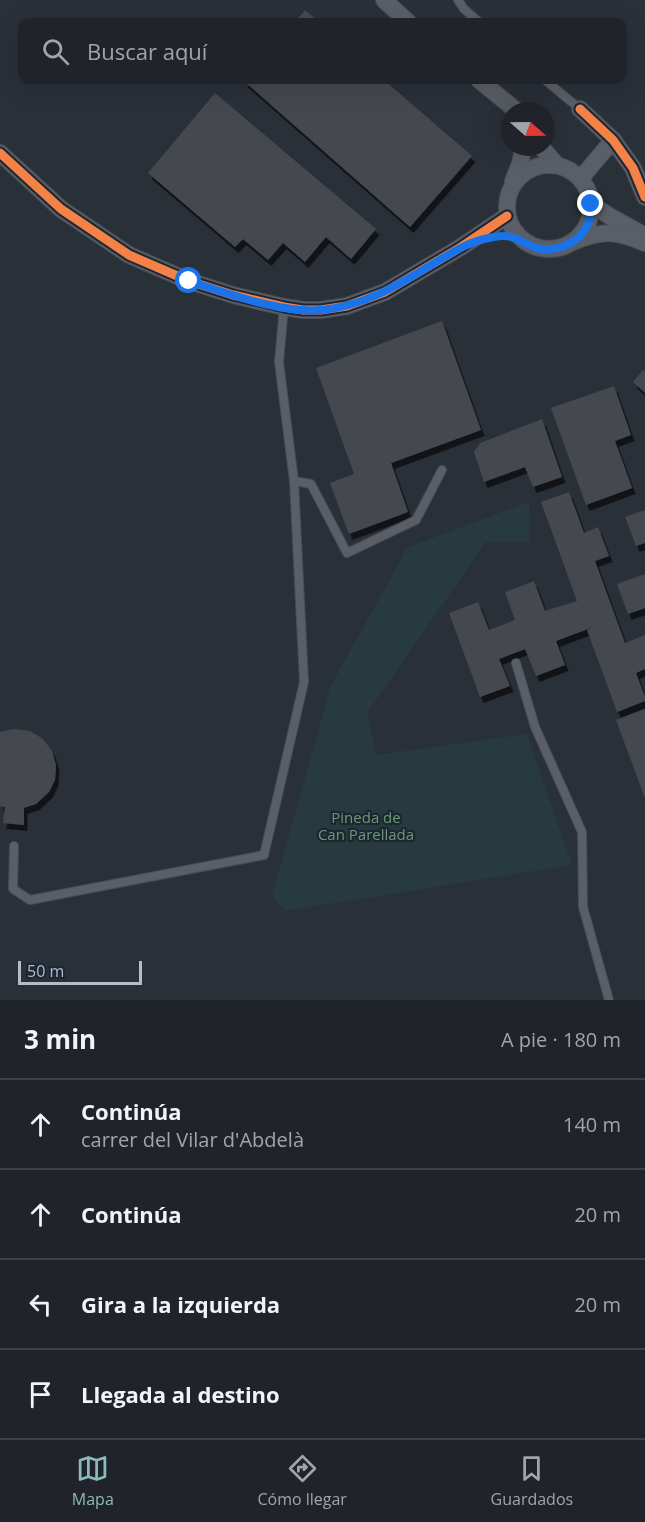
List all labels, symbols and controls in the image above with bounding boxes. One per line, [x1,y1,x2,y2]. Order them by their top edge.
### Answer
search box [18,18,627,84]
icon: search [39,35,72,68]
text: Buscar aquí [87,36,207,66]
north arrow [501,102,555,156]
route end [577,190,603,216]
route start [175,267,201,293]
park label: Pineda de Can Parellada [318,807,414,844]
scale bar [18,958,142,986]
text: 50 m [27,960,64,982]
text: 3 min [24,1021,96,1057]
text: A pie · 180 m [501,1026,621,1053]
text: Continúa [81,1096,182,1126]
icon: ahead [24,1108,57,1141]
text: 140 m [563,1111,621,1138]
text: carrer del Vilar d'Abdelà [81,1126,304,1153]
icon: ahead [24,1198,57,1231]
text: Continúa [81,1199,182,1229]
text: 20 m [574,1201,621,1228]
icon: left [24,1288,57,1321]
text: Gira a la izquierda [81,1289,280,1319]
text: 20 m [574,1291,621,1318]
icon: arrive [24,1378,57,1411]
text: Llegada al destino [81,1379,280,1409]
tab: Mapa [72,1452,114,1510]
tab: Cómo llegar [257,1452,347,1510]
tab: Guardados [491,1452,573,1510]

